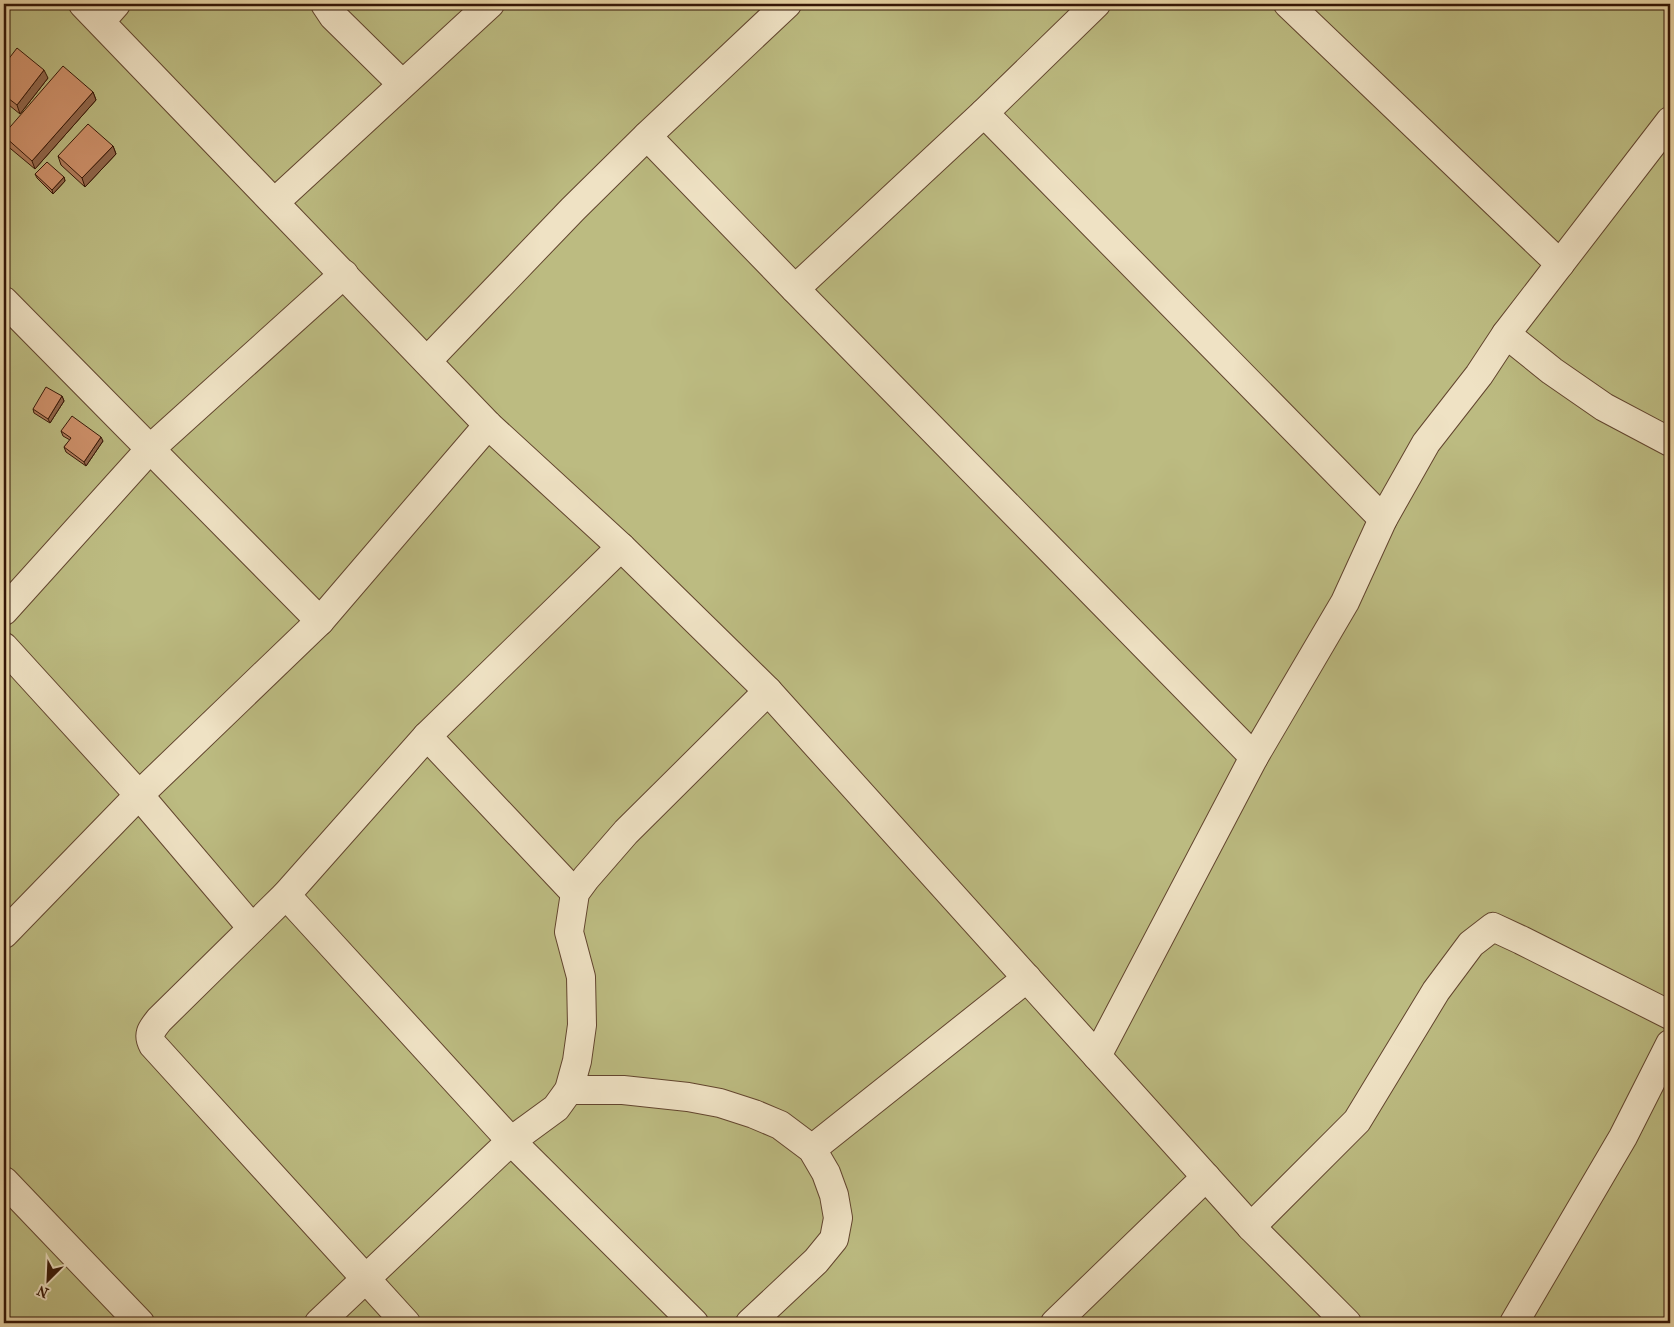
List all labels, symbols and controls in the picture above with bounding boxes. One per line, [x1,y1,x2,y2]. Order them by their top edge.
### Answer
north arrow [22,1254,72,1304]
text: N [34,1281,51,1301]

